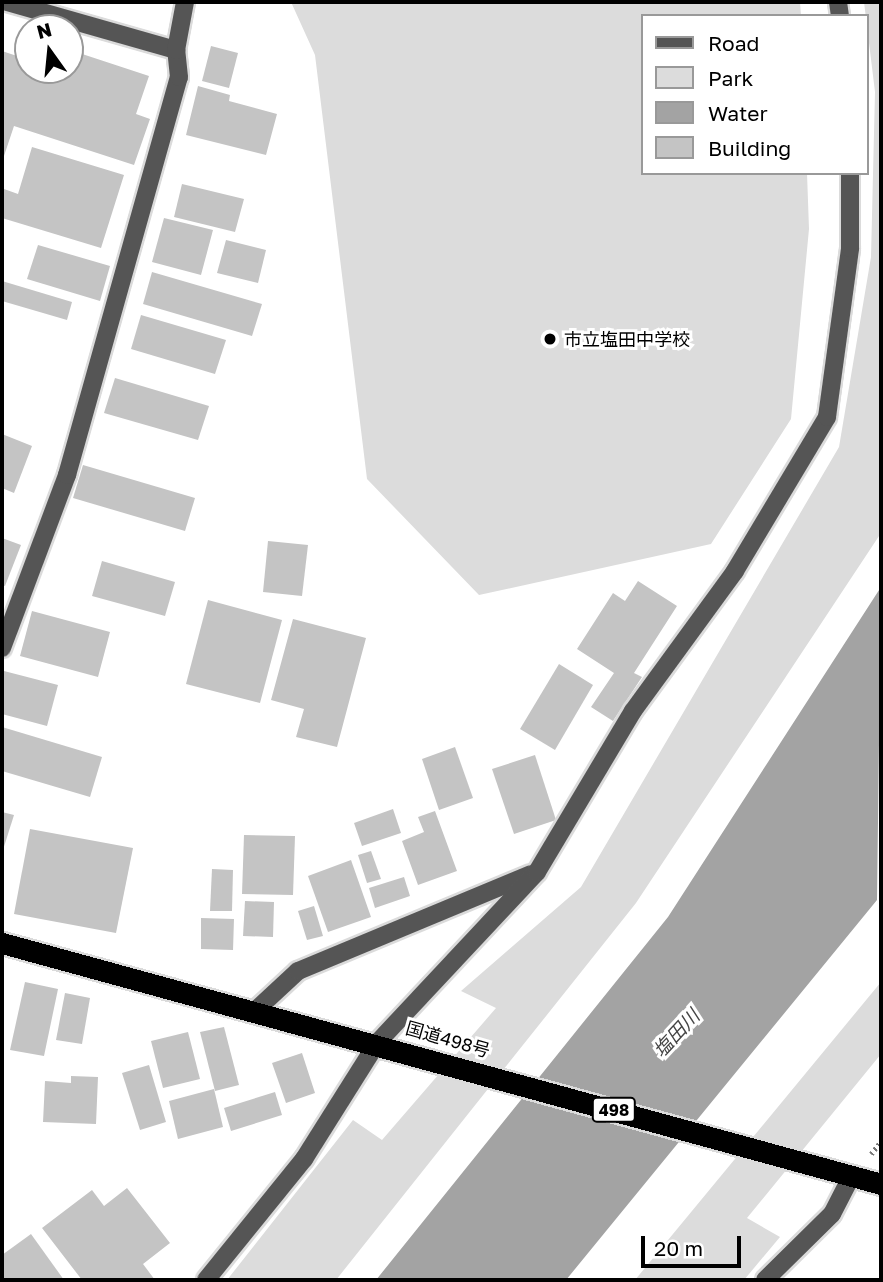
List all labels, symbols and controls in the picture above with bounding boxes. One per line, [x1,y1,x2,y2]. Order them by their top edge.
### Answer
north arrow [14,14,84,84]
legend [642,14,869,175]
text: N [34,17,54,43]
text: Road [708,30,759,56]
text: Park [708,65,753,91]
text: Water [708,100,768,126]
text: Building [708,135,791,161]
place label: 市立塩田中学校 [564,328,690,350]
marker: 市立塩田中学校 [542,331,558,347]
water label: 塩田川 [648,1004,704,1062]
street label: 国道498号 [403,1017,493,1061]
road number: 498 [591,1098,637,1122]
scale bar [645,1222,745,1266]
text: 20 m [654,1235,703,1261]

